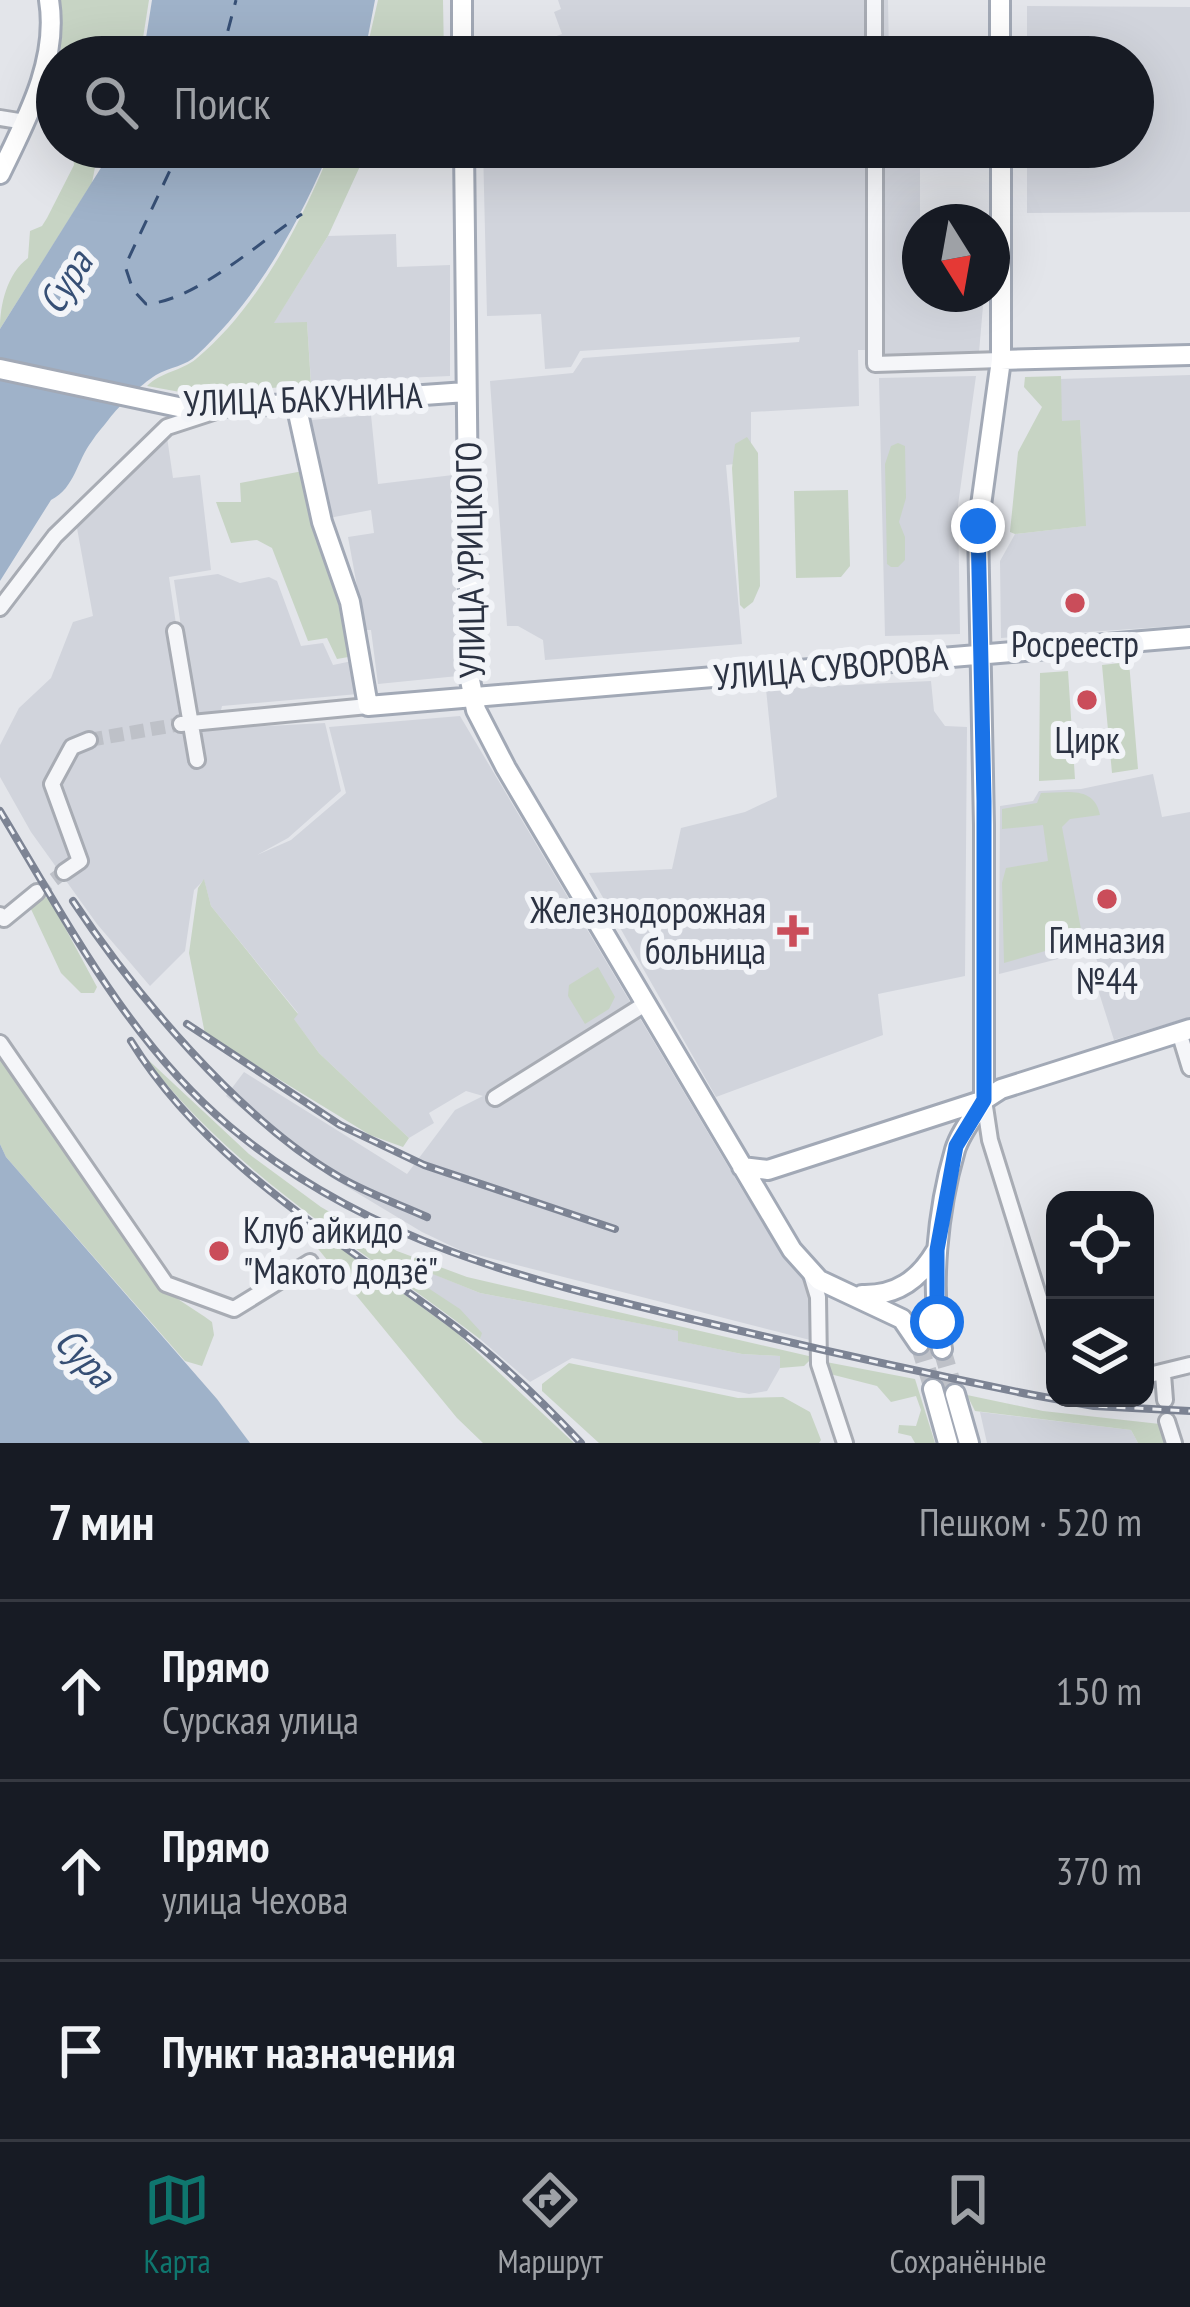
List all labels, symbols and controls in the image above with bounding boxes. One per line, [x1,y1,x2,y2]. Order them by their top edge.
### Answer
search box [36,36,1154,168]
icon: search [78,69,144,135]
text: Поиск [174,73,270,131]
north arrow [902,204,1010,312]
water label: Сура [26,239,105,323]
street label: УЛИЦА БАКУНИНА [183,371,423,426]
street label: УЛИЦА УРИЦКОГО [444,441,495,679]
route end [951,499,1005,553]
marker: Росреестр [1062,590,1088,616]
place label: Росреестр [1011,620,1139,667]
street label: УЛИЦА СУВОРОВА [712,633,950,700]
marker: Цирк [1074,687,1100,713]
place label: Цирк [1054,716,1120,763]
place label: Железнодорожная больница [529,886,766,974]
marker: Гимназия №44 [1094,886,1120,912]
marker: Железнодорожная больница [777,915,809,947]
place label: Гимназия №44 [1049,916,1165,1004]
map controls [1046,1191,1154,1407]
button: locate [1046,1191,1154,1299]
place label: Клуб айкидо "Макото додзё" [243,1206,438,1294]
marker: Клуб айкидо "Макото додзё" [206,1238,232,1264]
route start [910,1295,964,1349]
button: layers [1046,1299,1154,1407]
water label: Сура [45,1316,128,1399]
text: 7 мин [48,1488,155,1554]
text: Пешком · 520 m [919,1496,1142,1547]
text: Прямо [162,1636,270,1694]
icon: ahead [48,1658,114,1724]
text: 150 m [1056,1665,1142,1716]
text: Сурская улица [162,1694,359,1745]
text: Прямо [162,1816,270,1874]
icon: ahead [48,1838,114,1904]
text: 370 m [1056,1845,1142,1896]
text: улица Чехова [162,1874,348,1925]
icon: arrive [48,2018,114,2084]
text: Пункт назначения [162,2022,456,2080]
tab: Карта [143,2167,211,2282]
tab: Маршрут [497,2167,603,2282]
tab: Сохранённые [890,2167,1047,2282]

